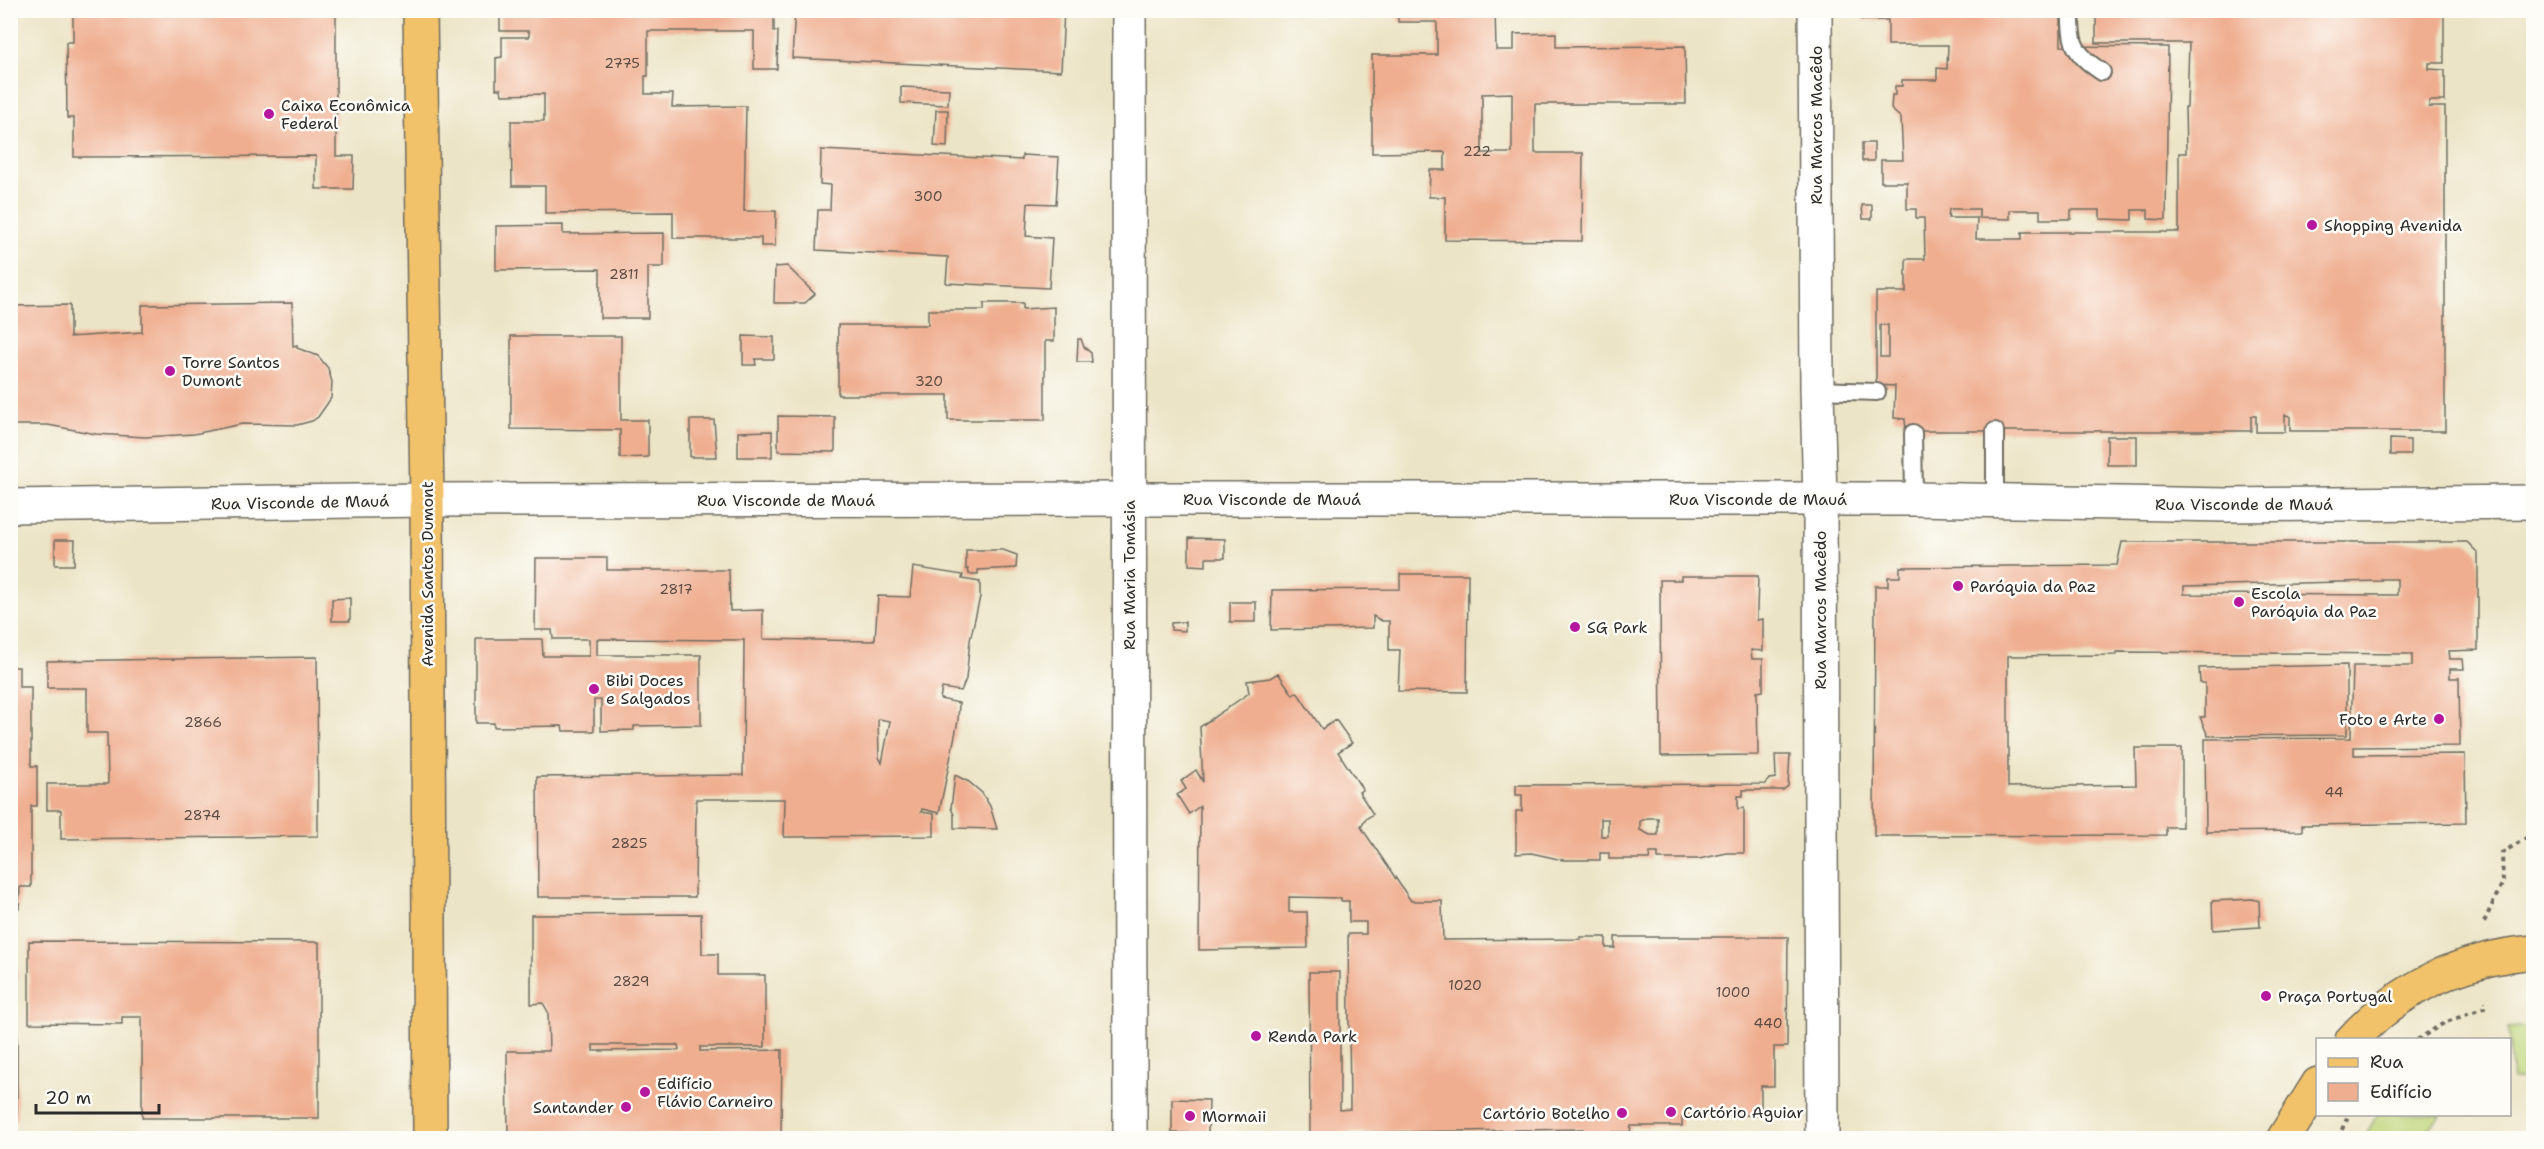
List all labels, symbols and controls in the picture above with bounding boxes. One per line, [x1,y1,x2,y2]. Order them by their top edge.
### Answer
street label: Rua Marcos Macêdo [1806,46,1827,205]
house number: 2775 [604,54,640,72]
place label: Caixa Econômica Federal [281,95,411,134]
marker: Caixa Econômica Federal [262,107,276,121]
house number: 222 [1463,142,1491,160]
house number: 300 [913,187,943,205]
place label: Shopping Avenida [2324,215,2462,236]
marker: Shopping Avenida [2305,218,2319,232]
house number: 2811 [609,265,639,283]
place label: Torre Santos Dumont [182,352,280,391]
marker: Torre Santos Dumont [163,364,177,378]
house number: 320 [915,372,943,390]
street label: Avenida Santos Dumont [417,481,438,667]
street label: Rua Visconde de Mauá [1183,489,1361,510]
street label: Rua Visconde de Mauá [1669,489,1847,510]
street label: Rua Visconde de Mauá [211,490,389,515]
street label: Rua Visconde de Mauá [697,490,875,511]
street label: Rua Visconde de Mauá [2155,494,2333,515]
street label: Rua Maria Tomásia [1119,500,1140,650]
street label: Rua Marcos Macêdo [1810,531,1831,690]
place label: Paróquia da Paz [1970,576,2096,597]
marker: Paróquia da Paz [1951,579,1965,593]
house number: 2817 [659,580,693,598]
place label: Escola Paróquia da Paz [2251,583,2377,622]
marker: Escola Paróquia da Paz [2232,595,2246,609]
place label: SG Park [1587,617,1648,638]
marker: SG Park [1568,620,1582,634]
place label: Bibi Doces e Salgados [606,670,691,709]
marker: Bibi Doces e Salgados [587,682,601,696]
place label: Foto e Arte [2339,709,2427,730]
marker: Foto e Arte [2432,712,2446,726]
house number: 2866 [184,713,222,731]
house number: 44 [2324,783,2344,801]
house number: 2874 [183,806,221,824]
house number: 2825 [611,834,647,852]
house number: 2829 [612,972,650,990]
house number: 1020 [1448,976,1482,994]
house number: 1000 [1716,983,1750,1001]
place label: Praça Portugal [2278,986,2392,1007]
marker: Praça Portugal [2259,989,2273,1003]
house number: 440 [1754,1014,1782,1032]
place label: Renda Park [1268,1026,1357,1047]
marker: Renda Park [1249,1029,1263,1043]
legend [2316,1038,2511,1116]
text: Rua [2370,1050,2403,1074]
place label: Edifício Flávio Carneiro [657,1073,773,1112]
scale bar [36,1077,159,1115]
text: Edifício [2370,1080,2432,1104]
marker: Edifício Flávio Carneiro [638,1085,652,1099]
text: 20 m [45,1086,91,1110]
place label: Santander [533,1097,614,1118]
marker: Santander [619,1100,633,1114]
place label: Cartório Aguiar [1683,1102,1804,1123]
place label: Cartório Botelho [1483,1103,1610,1124]
marker: Cartório Aguiar [1664,1105,1678,1119]
place label: Mormaii [1202,1106,1267,1127]
marker: Cartório Botelho [1615,1106,1629,1120]
marker: Mormaii [1183,1109,1197,1123]

